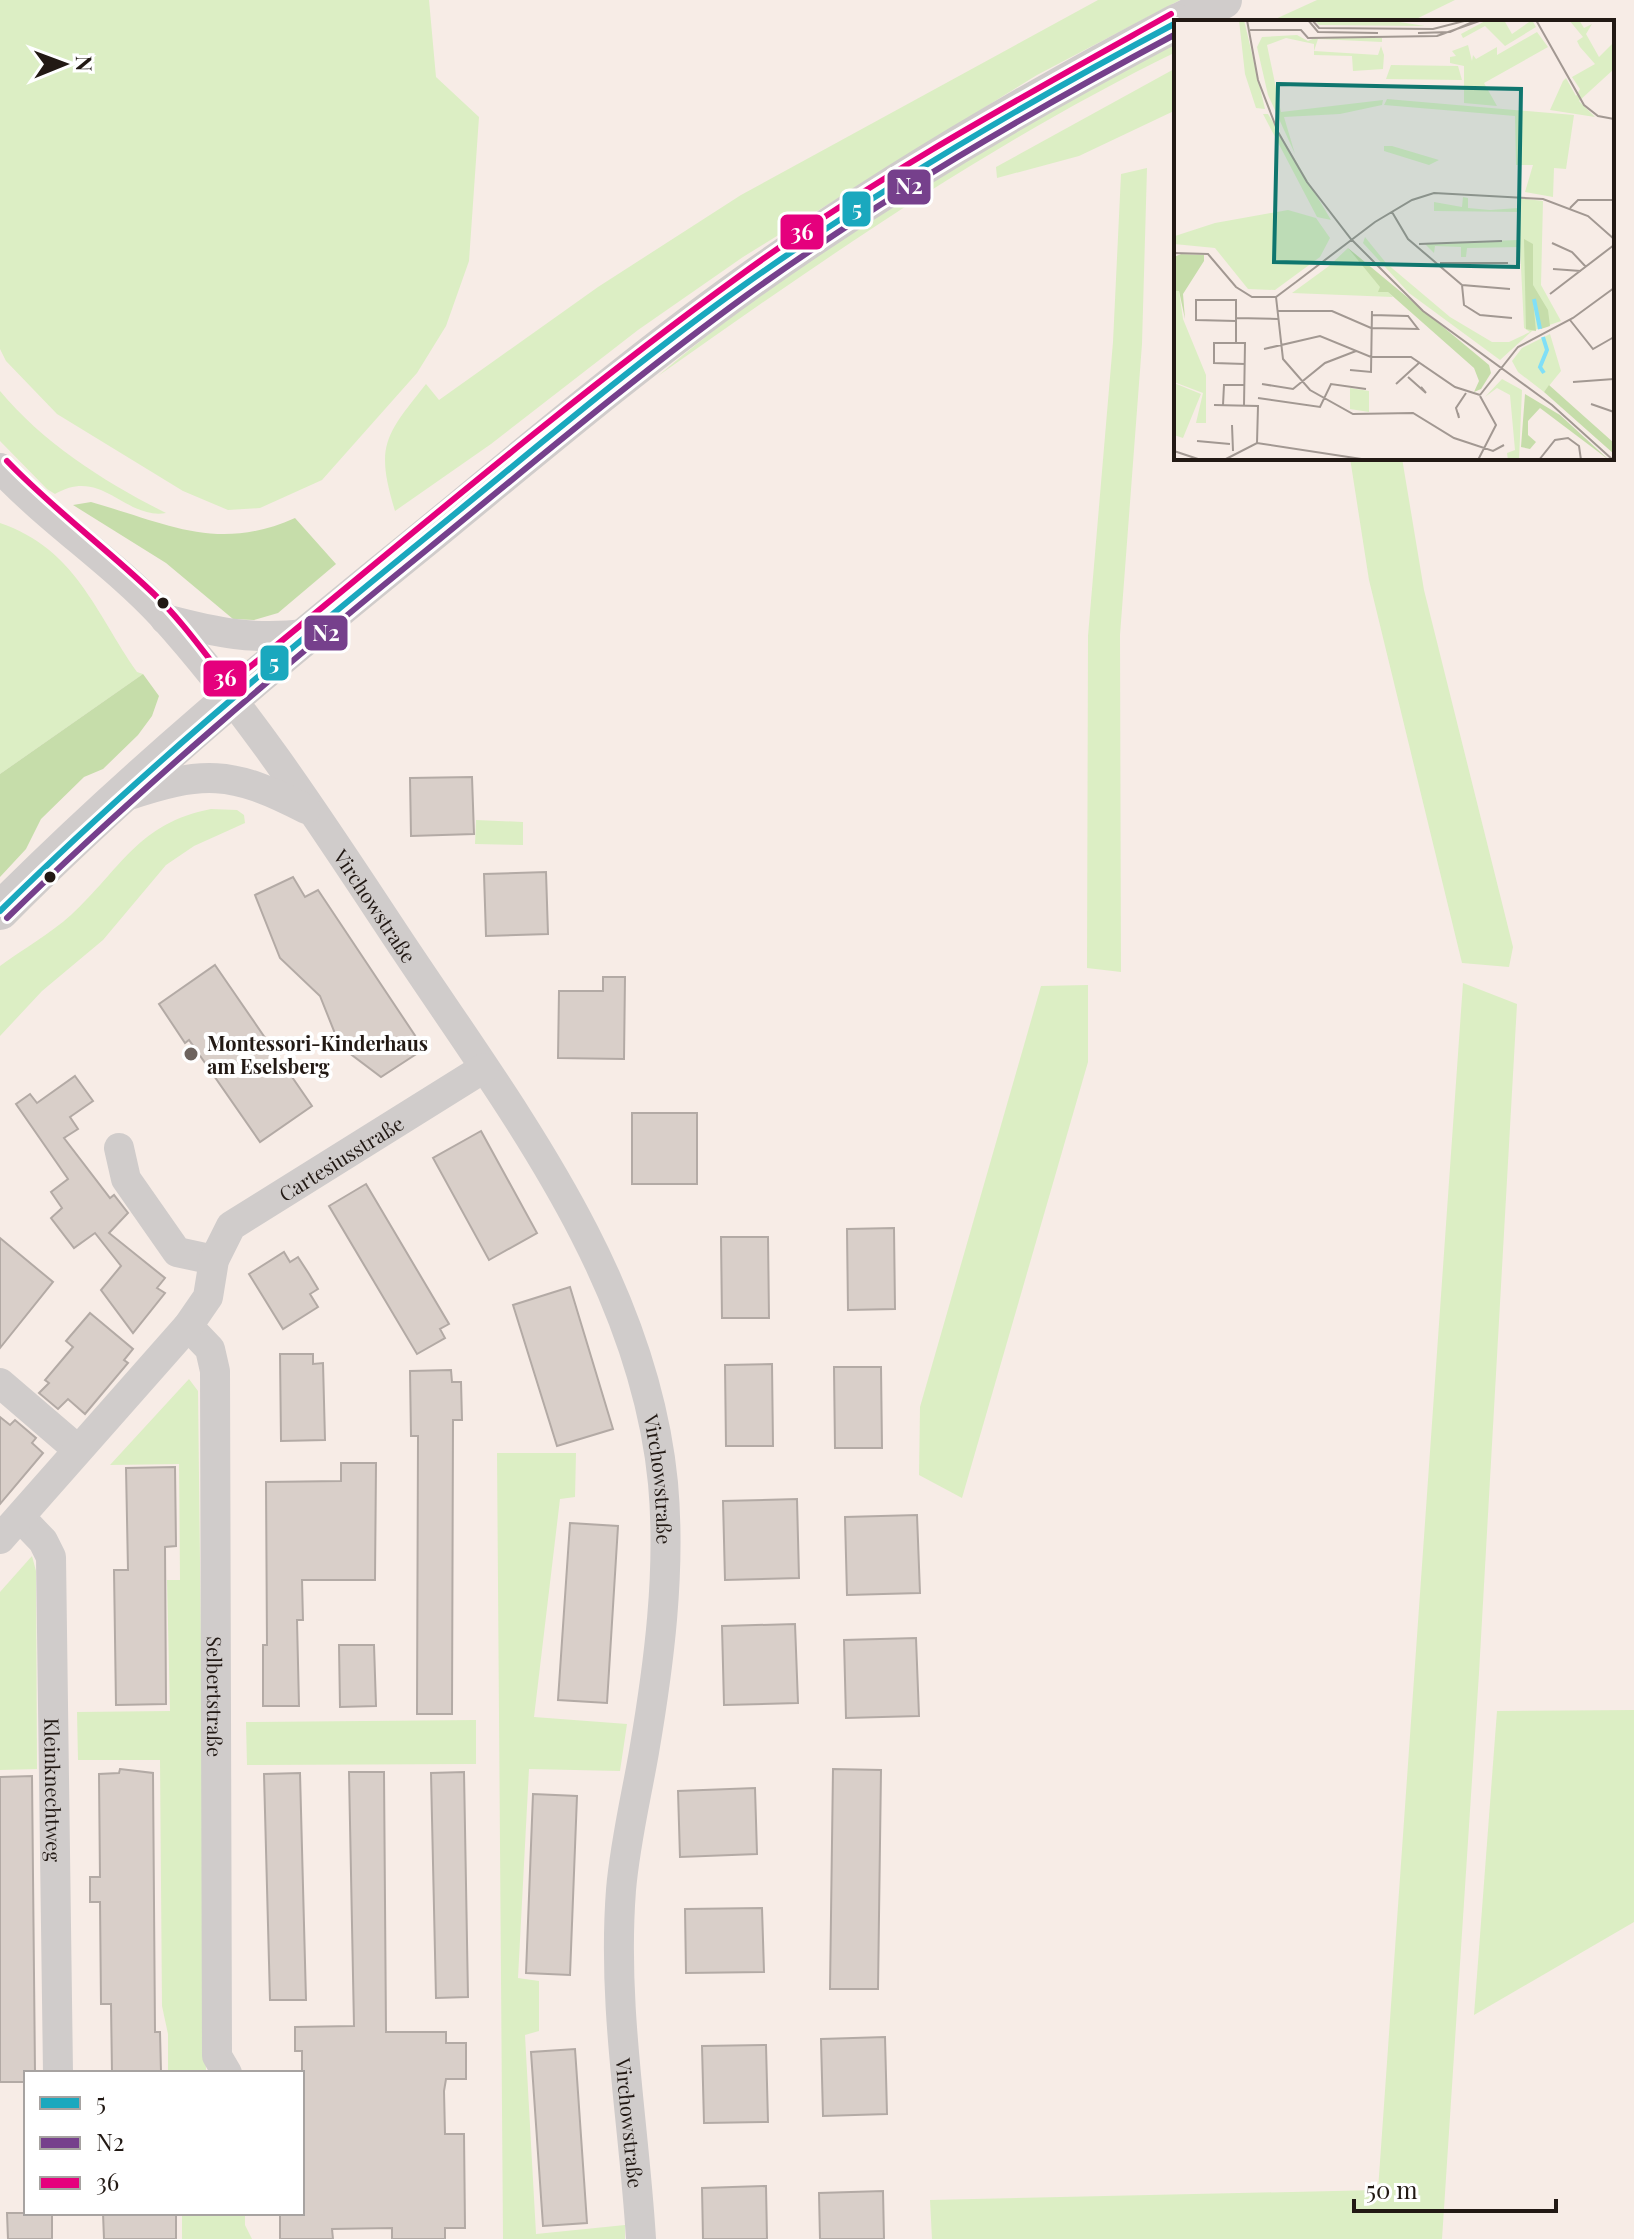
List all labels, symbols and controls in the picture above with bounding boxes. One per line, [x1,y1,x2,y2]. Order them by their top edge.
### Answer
inset map [1174,20,1614,460]
north arrow [24,24,104,104]
text: N [70,55,100,72]
line badge: N2 [886,168,932,206]
text: N2 [895,170,923,200]
line badge: 5 [841,190,872,228]
text: 5 [852,193,862,223]
line badge: 36 [779,213,825,251]
text: 36 [790,216,814,246]
unlabelled marker [155,595,171,611]
line badge: N2 [303,614,349,652]
text: N2 [312,617,340,647]
line badge: 5 [259,644,290,682]
text: 5 [269,647,279,677]
line badge: 36 [202,659,248,698]
text: 36 [213,662,237,692]
street label: Virchowstraße [328,843,423,967]
unlabelled marker [42,869,58,885]
place label: Montessori-Kinderhaus am Eselsberg [207,1029,428,1079]
marker: Montessori-Kinderhaus am Eselsberg [182,1045,200,1063]
street label: Cartesiusstraße [273,1109,408,1207]
street label: Virchowstraße [639,1411,679,1544]
street label: Selbertstraße [202,1636,230,1757]
street label: Kleinknechtweg [40,1718,69,1863]
street label: Virchowstraße [611,2056,651,2189]
legend [24,2071,304,2215]
text: 5 [96,2085,106,2117]
text: N2 [96,2125,124,2157]
scale bar [1354,2163,1556,2213]
text: 36 [96,2165,119,2197]
text: 50 m [1366,2173,1418,2205]

